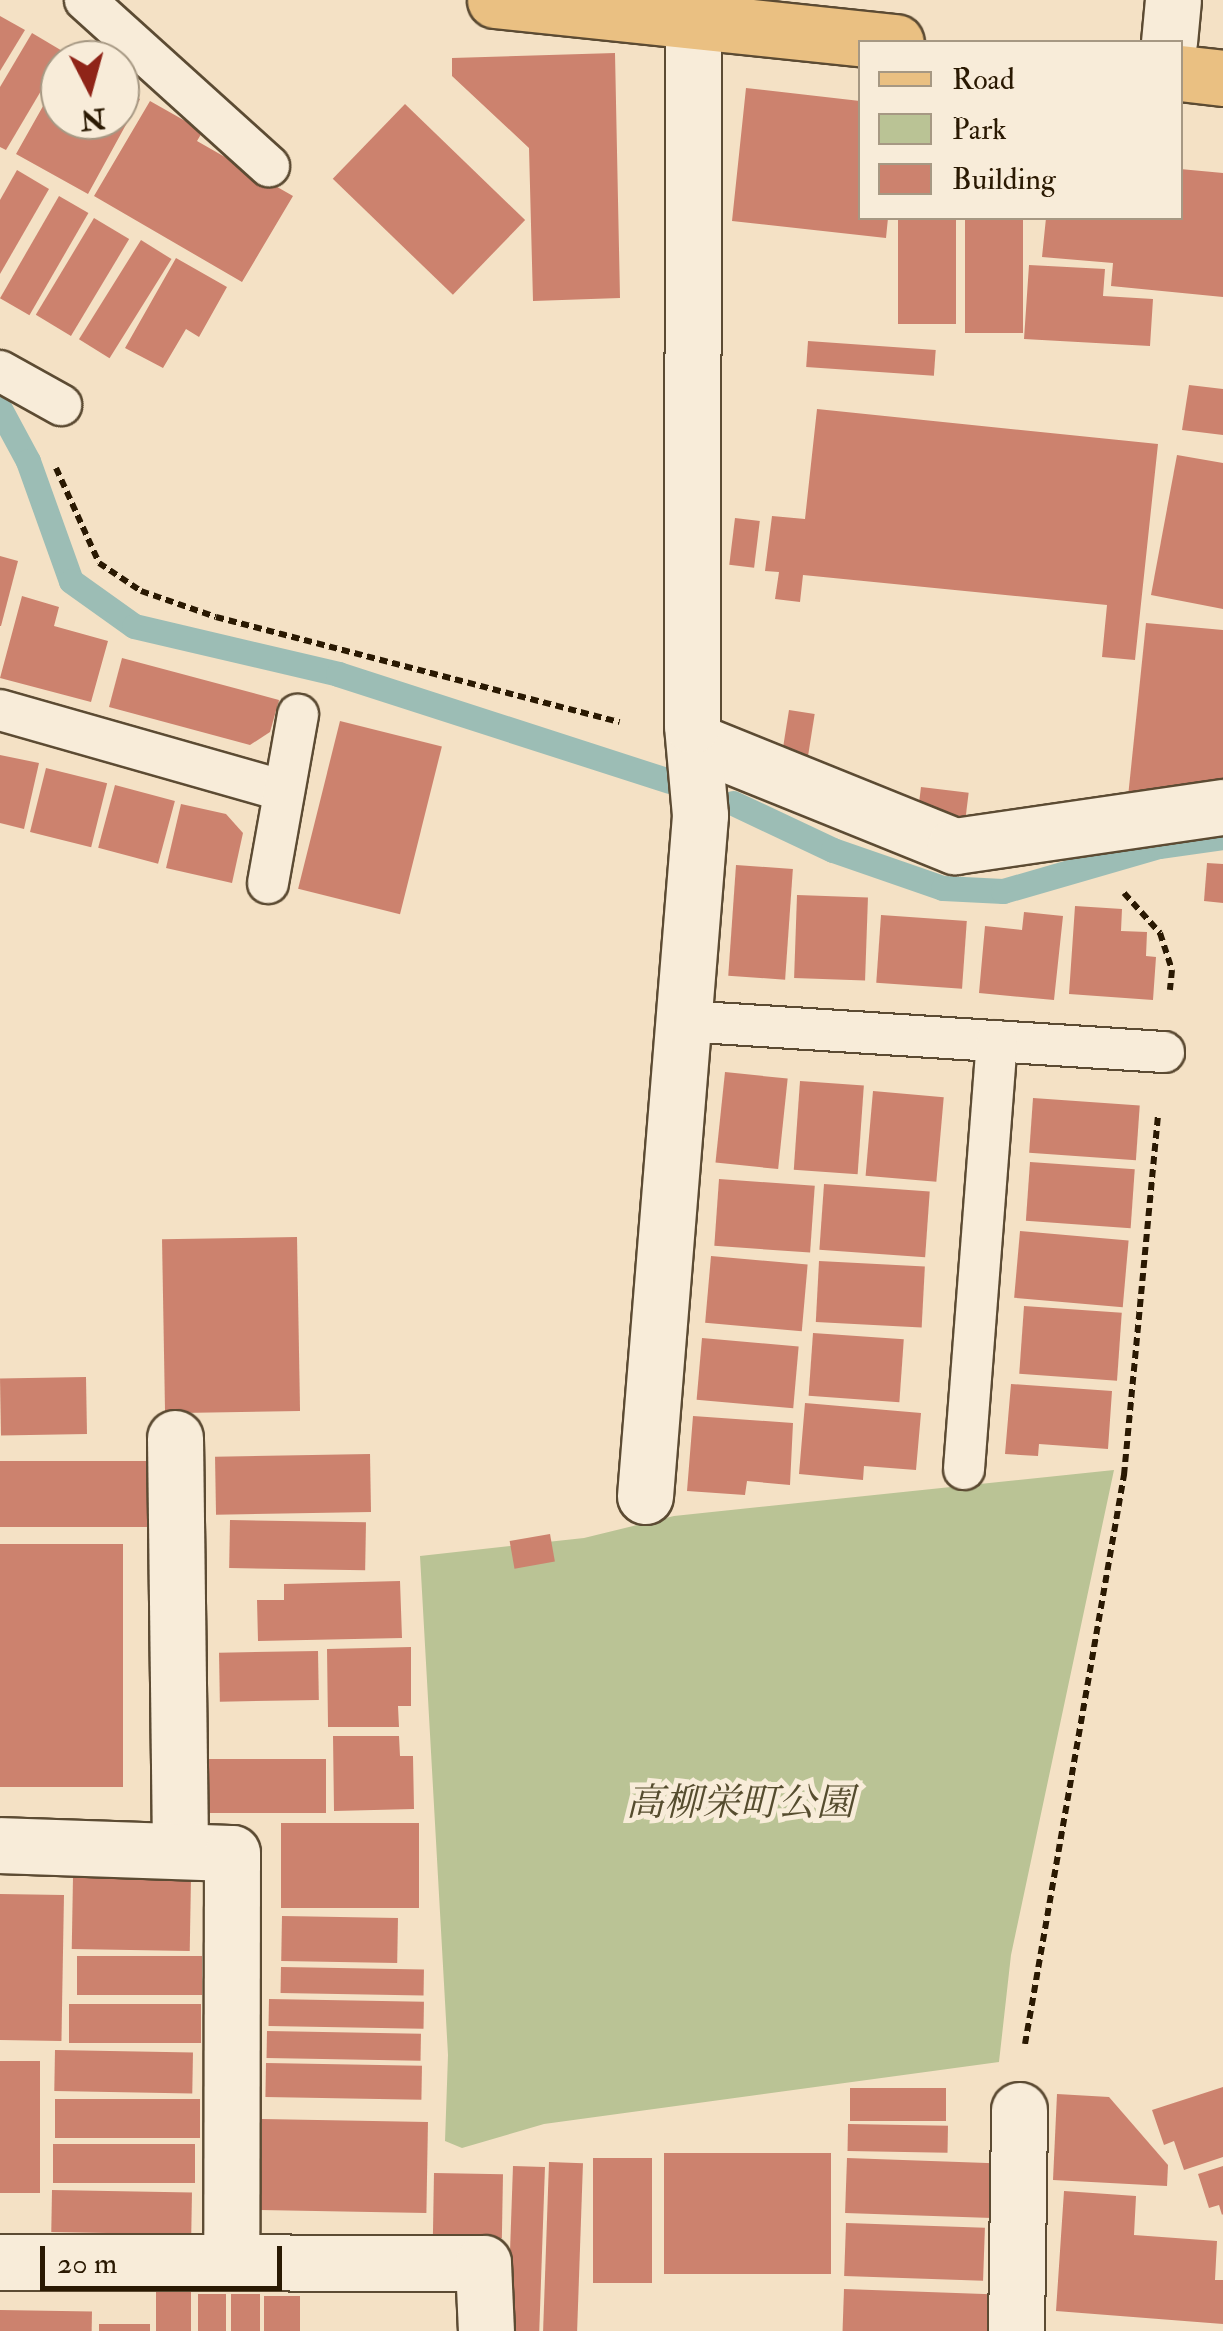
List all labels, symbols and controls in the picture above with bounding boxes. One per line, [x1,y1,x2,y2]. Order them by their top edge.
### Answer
north arrow [40,40,140,140]
legend [858,40,1183,220]
text: Road [952,61,1015,98]
text: N [79,100,107,137]
text: Park [952,111,1007,148]
text: Building [952,161,1056,198]
park label: 高柳栄町公園 [626,1781,854,1827]
scale bar [45,2226,288,2288]
text: 20 m [57,2245,117,2282]

